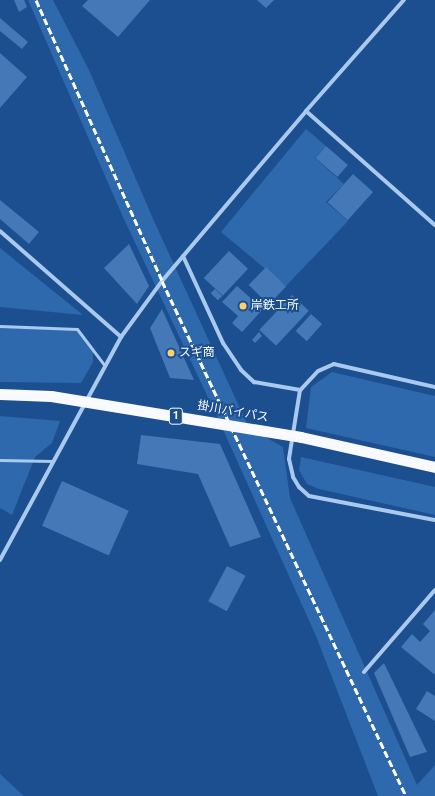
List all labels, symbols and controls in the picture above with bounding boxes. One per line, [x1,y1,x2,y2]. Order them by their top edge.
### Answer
place label: 岸鉄工所 [251,299,299,313]
marker: 岸鉄工所 [238,301,248,311]
place label: スギ商 [179,346,215,360]
marker: スギ商 [166,348,176,358]
street label: 掛川バイパス [196,399,270,425]
road number: 1 [168,407,184,425]

